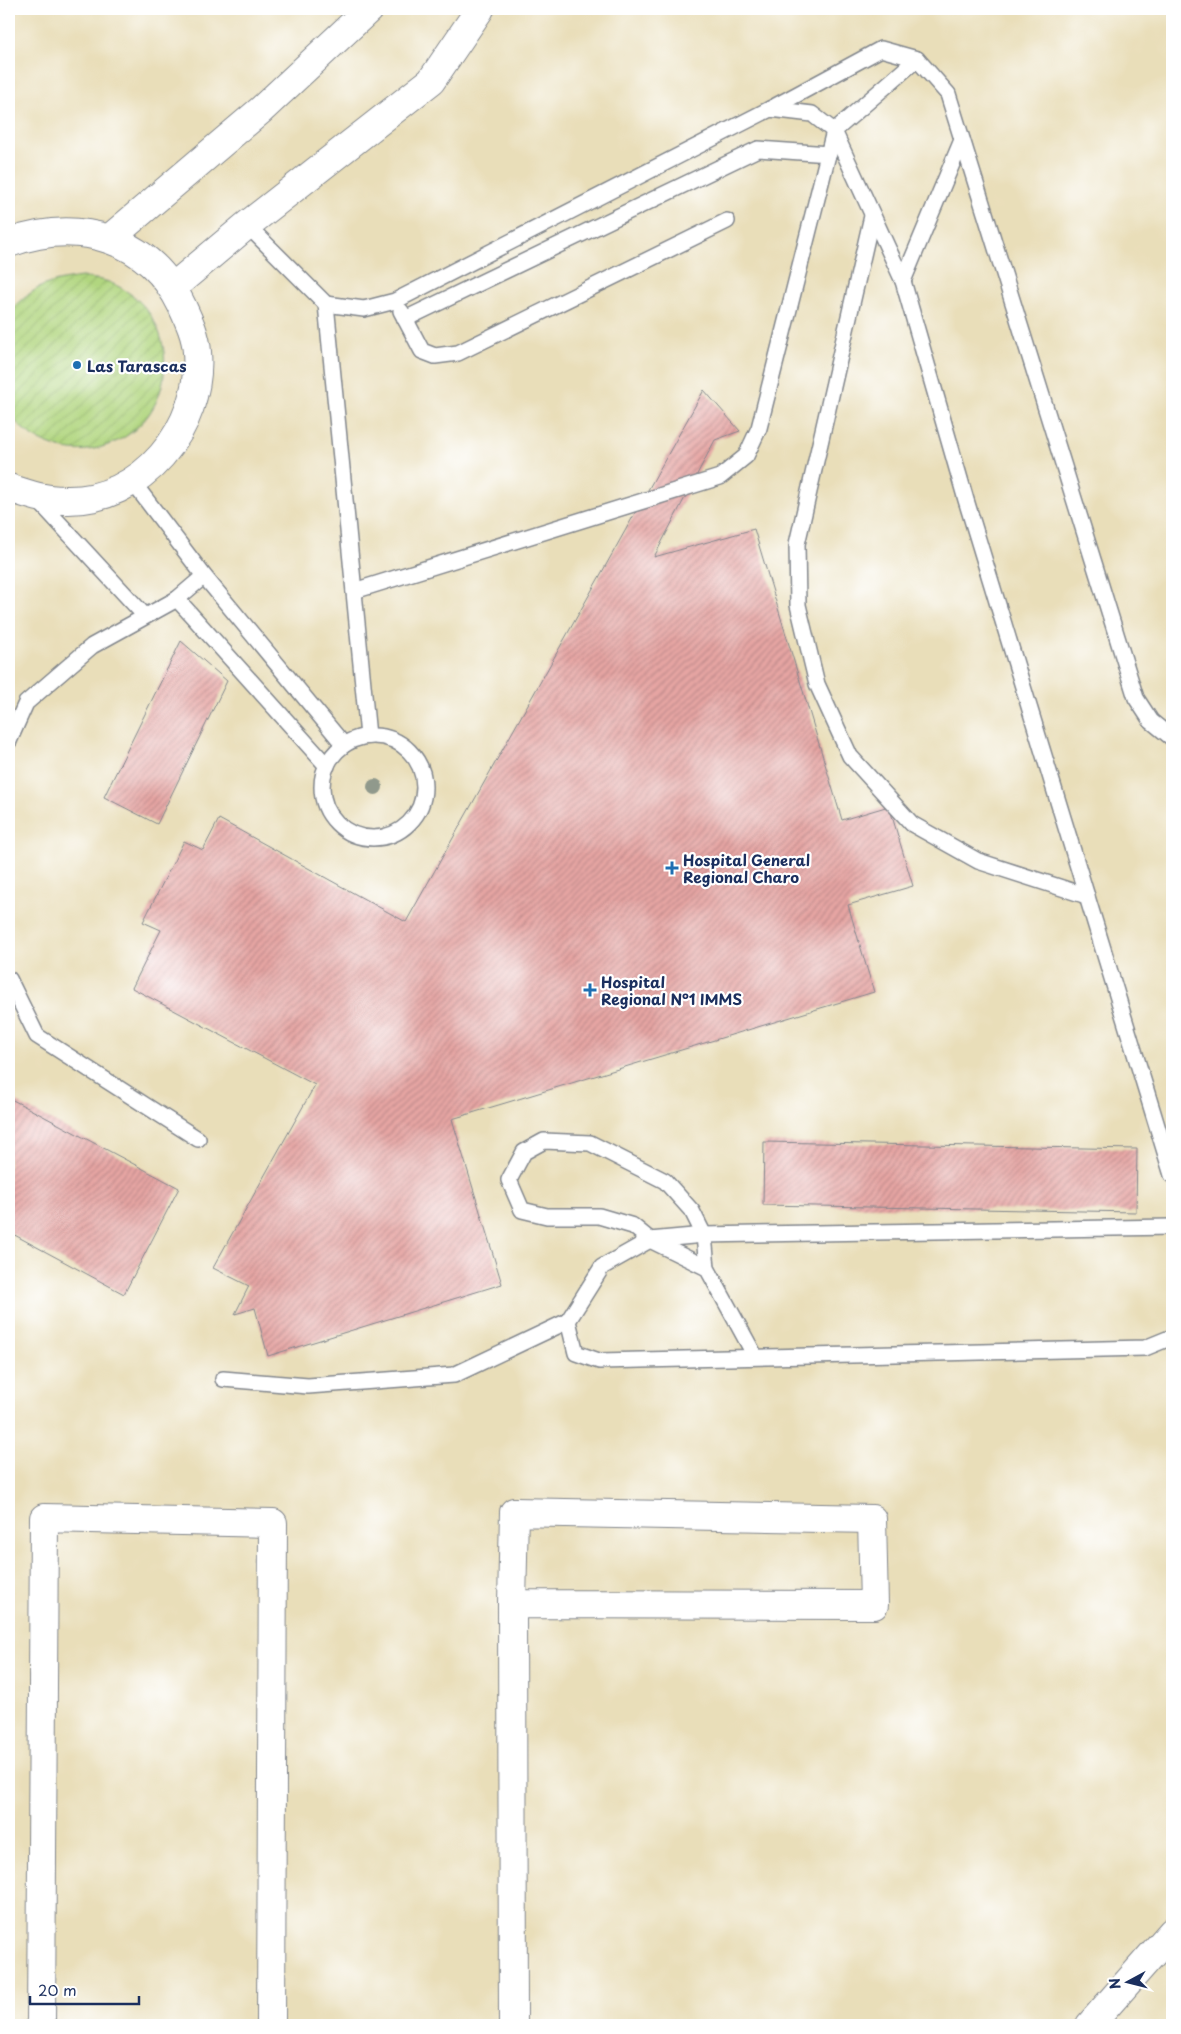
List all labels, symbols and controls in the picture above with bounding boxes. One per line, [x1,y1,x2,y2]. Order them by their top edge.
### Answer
place label: Las Tarascas [87,354,187,377]
marker: Las Tarascas [71,359,83,371]
place label: Hospital General Regional Charo [683,848,810,888]
marker: Hospital General Regional Charo [665,861,679,875]
place label: Hospital Regional N°1 IMMS [601,970,742,1010]
marker: Hospital Regional N°1 IMMS [583,983,597,997]
north arrow [1104,1956,1154,2006]
scale bar [30,1974,139,2006]
text: N [1104,1977,1126,1990]
text: 20 m [38,1978,77,2001]

